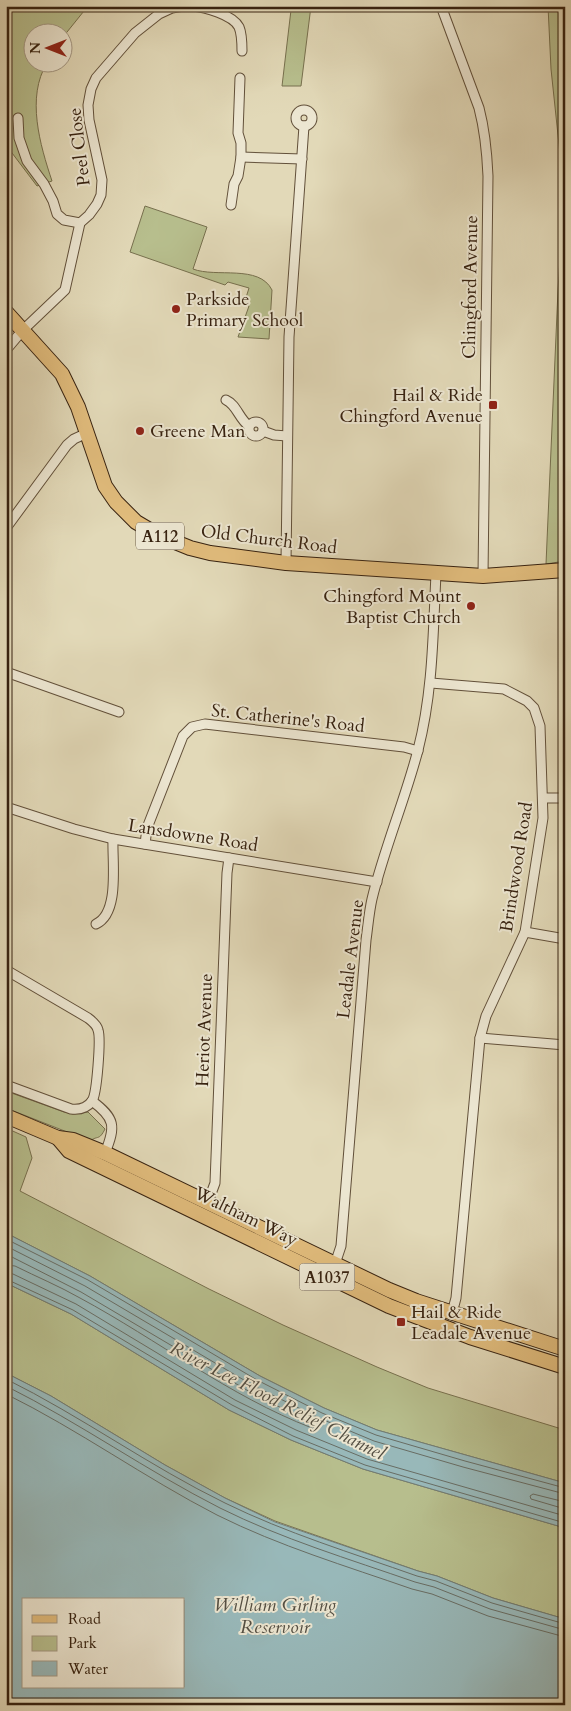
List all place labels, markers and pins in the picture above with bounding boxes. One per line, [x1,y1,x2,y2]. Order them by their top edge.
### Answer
place label: Parkside Primary School [186,287,304,333]
marker: Parkside Primary School [170,303,182,315]
place label: Hail & Ride Chingford Avenue [339,383,483,429]
marker: Hail & Ride Chingford Avenue [487,399,499,411]
place label: Greene Man [150,419,246,444]
marker: Greene Man [134,425,146,437]
place label: Chingford Mount Baptist Church [323,584,461,630]
marker: Chingford Mount Baptist Church [465,600,477,612]
place label: Hail & Ride Leadale Avenue [411,1300,531,1346]
marker: Hail & Ride Leadale Avenue [395,1316,407,1328]

